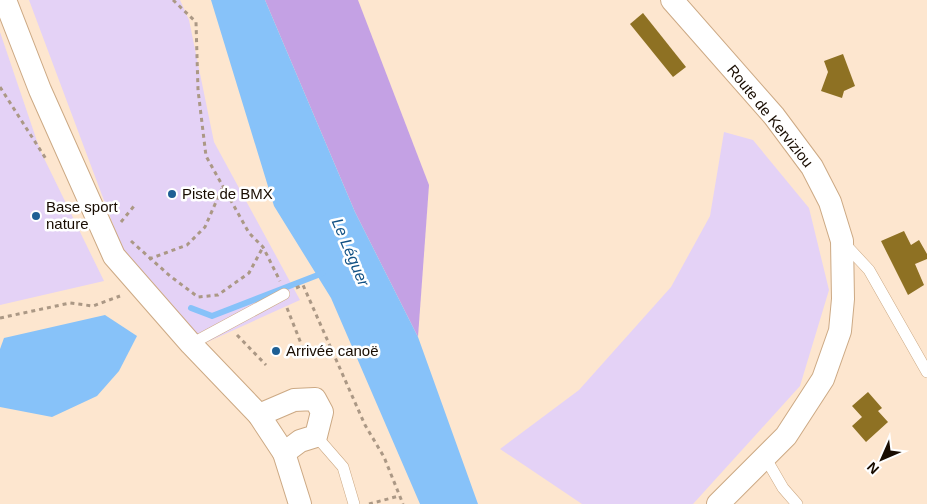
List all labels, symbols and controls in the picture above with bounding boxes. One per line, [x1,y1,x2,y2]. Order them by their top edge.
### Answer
street label: Route de Kerviziou [724,61,817,170]
place label: Piste de BMX [182,185,273,202]
marker: Piste de BMX [166,188,178,200]
place label: Base sport nature [46,198,119,232]
marker: Base sport nature [30,210,42,222]
water label: Le Léguer [329,216,373,289]
place label: Arrivée canoë [286,342,379,359]
marker: Arrivée canoë [270,345,282,357]
north arrow [857,434,907,484]
text: N [864,459,882,477]

